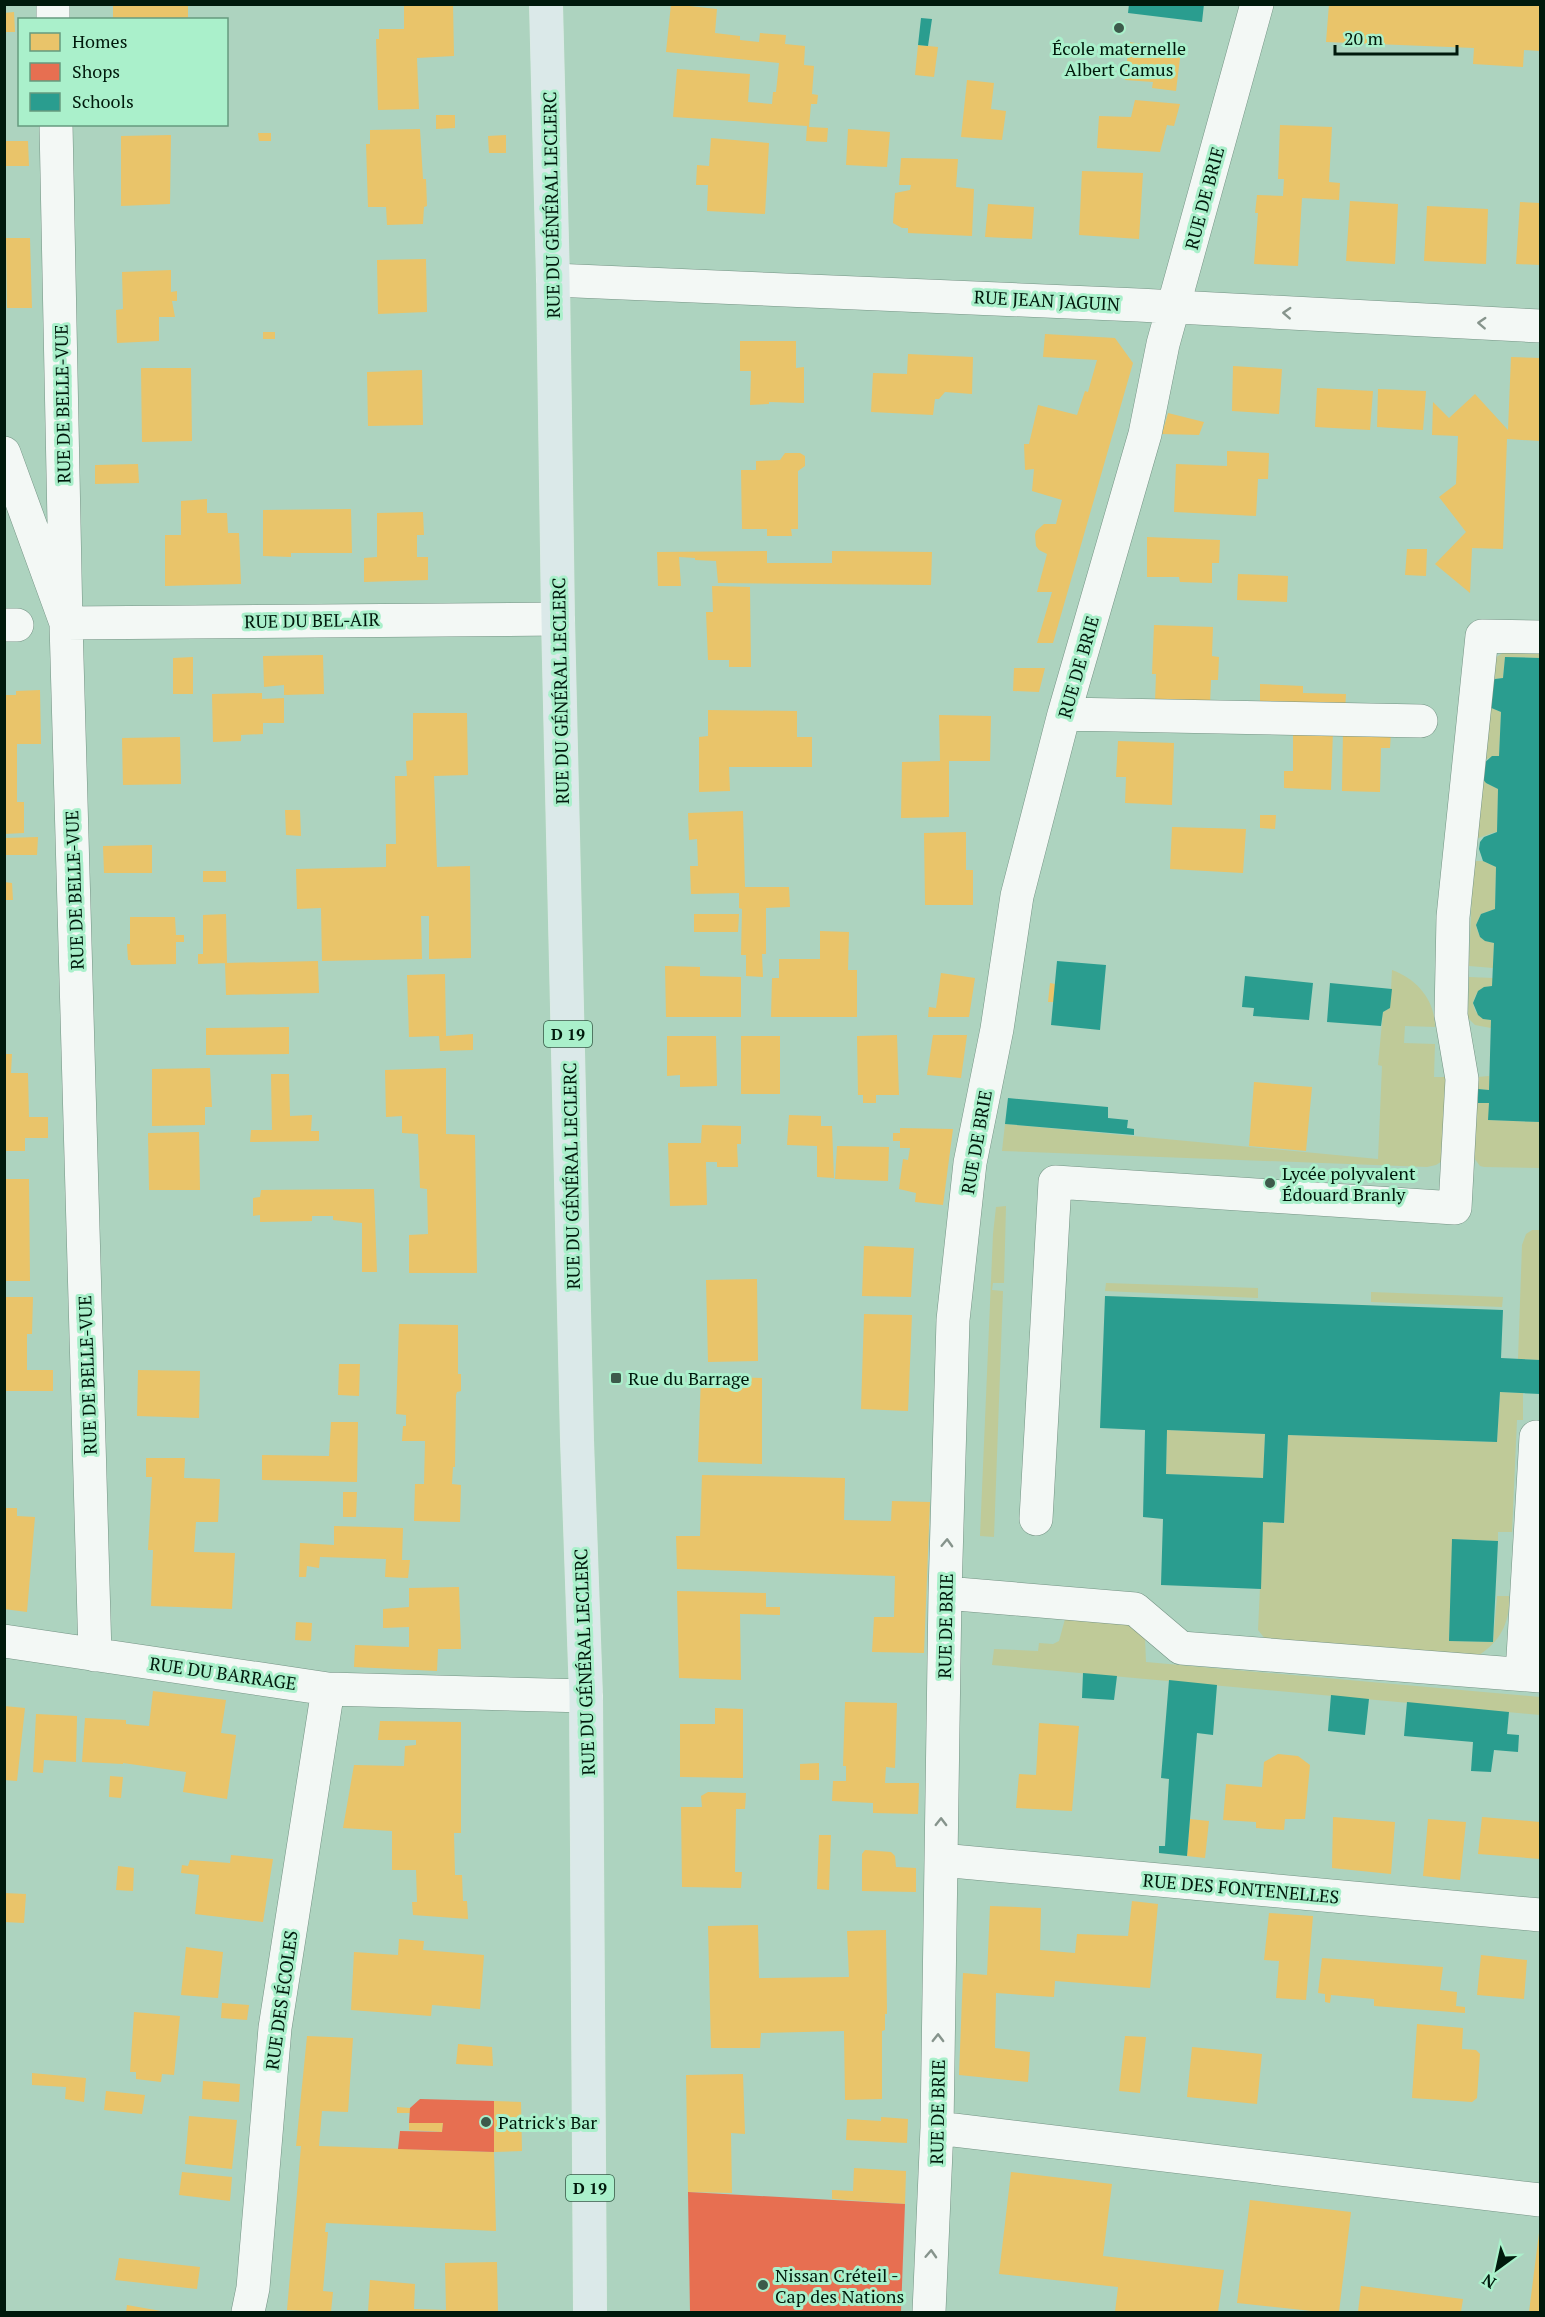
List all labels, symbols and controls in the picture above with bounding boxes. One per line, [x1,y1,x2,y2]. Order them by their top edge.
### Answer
legend [18,18,228,126]
scale bar [1335,18,1456,56]
marker: École maternelle Albert Camus [1112,21,1126,35]
text: 20 m [1344,26,1384,50]
text: Homes [72,29,127,53]
place label: École maternelle Albert Camus [1052,36,1186,81]
text: Shops [72,59,120,83]
text: Schools [72,89,134,113]
street label: RUE DU GÉNÉRAL LECLERC [537,91,565,319]
street label: RUE DE BRIE [1179,144,1229,252]
street label: RUE JEAN JAGUIN [973,284,1121,316]
one-way arrow [1283,306,1292,319]
one-way arrow [1478,316,1487,329]
street label: RUE DE BELLE-VUE [49,324,75,484]
street label: RUE DU GÉNÉRAL LECLERC [546,577,574,805]
street label: RUE DU BEL-AIR [244,607,381,633]
street label: RUE DE BRIE [1052,613,1104,721]
street label: RUE DE BELLE-VUE [59,810,89,970]
road number: D 19 [544,1021,592,1047]
street label: RUE DU GÉNÉRAL LECLERC [557,1062,585,1290]
street label: RUE DE BRIE [955,1088,997,1196]
place label: Lycée polyvalent Édouard Branly [1282,1161,1416,1206]
marker: Lycée polyvalent Édouard Branly [1263,1176,1277,1190]
street label: RUE DE BELLE-VUE [72,1295,102,1455]
place label: Rue du Barrage [628,1366,750,1390]
marker: Rue du Barrage [609,1371,623,1385]
one-way arrow [940,1539,953,1548]
street label: RUE DU GÉNÉRAL LECLERC [568,1548,600,1776]
street label: RUE DE BRIE [932,1573,958,1679]
street label: RUE DU BARRAGE [148,1651,298,1695]
one-way arrow [935,1818,947,1827]
street label: RUE DES FONTENELLES [1142,1867,1340,1909]
street label: RUE DES ÉCOLES [259,1929,303,2071]
one-way arrow [932,2034,944,2043]
street label: RUE DE BRIE [924,2059,950,2165]
place label: Patrick's Bar [498,2110,597,2134]
marker: Patrick's Bar [479,2115,493,2129]
road number: D 19 [566,2175,614,2201]
north arrow [1467,2239,1527,2299]
one-way arrow [925,2250,938,2259]
place label: Nissan Créteil - Cap des Nations [775,2263,904,2308]
text: N [1478,2269,1500,2294]
marker: Nissan Créteil - Cap des Nations [756,2278,770,2292]

